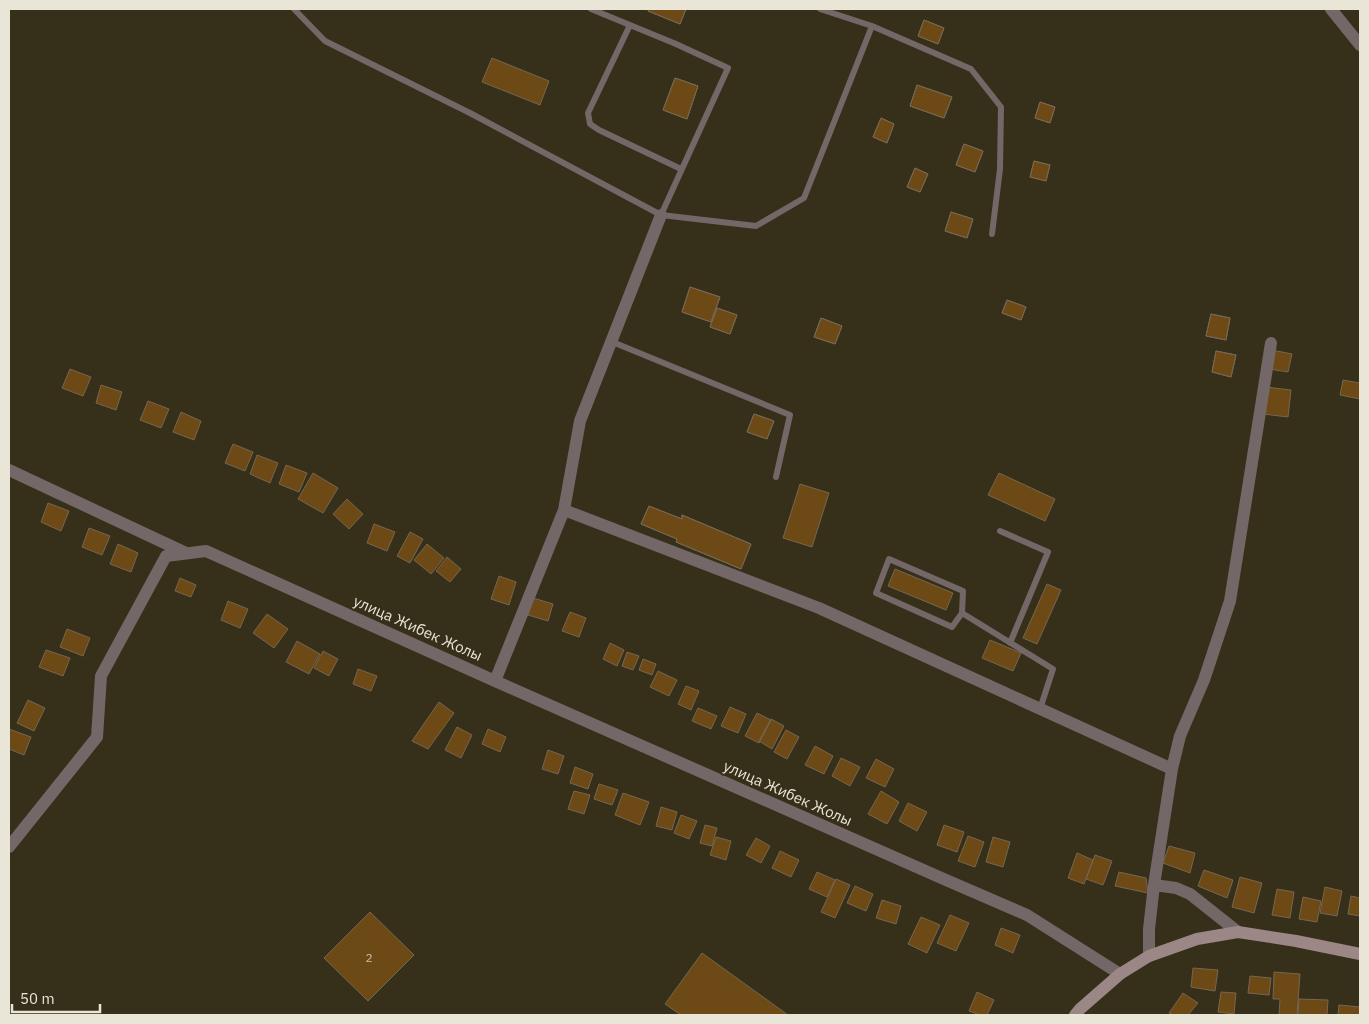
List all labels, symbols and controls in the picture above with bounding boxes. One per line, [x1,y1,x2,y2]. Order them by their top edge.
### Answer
street label: улица Жибек Жолы [351,591,485,665]
street label: улица Жибек Жолы [721,756,855,830]
house number: 2 [365,950,373,965]
scale bar [12,982,100,1014]
text: 50 m [20,989,55,1008]

